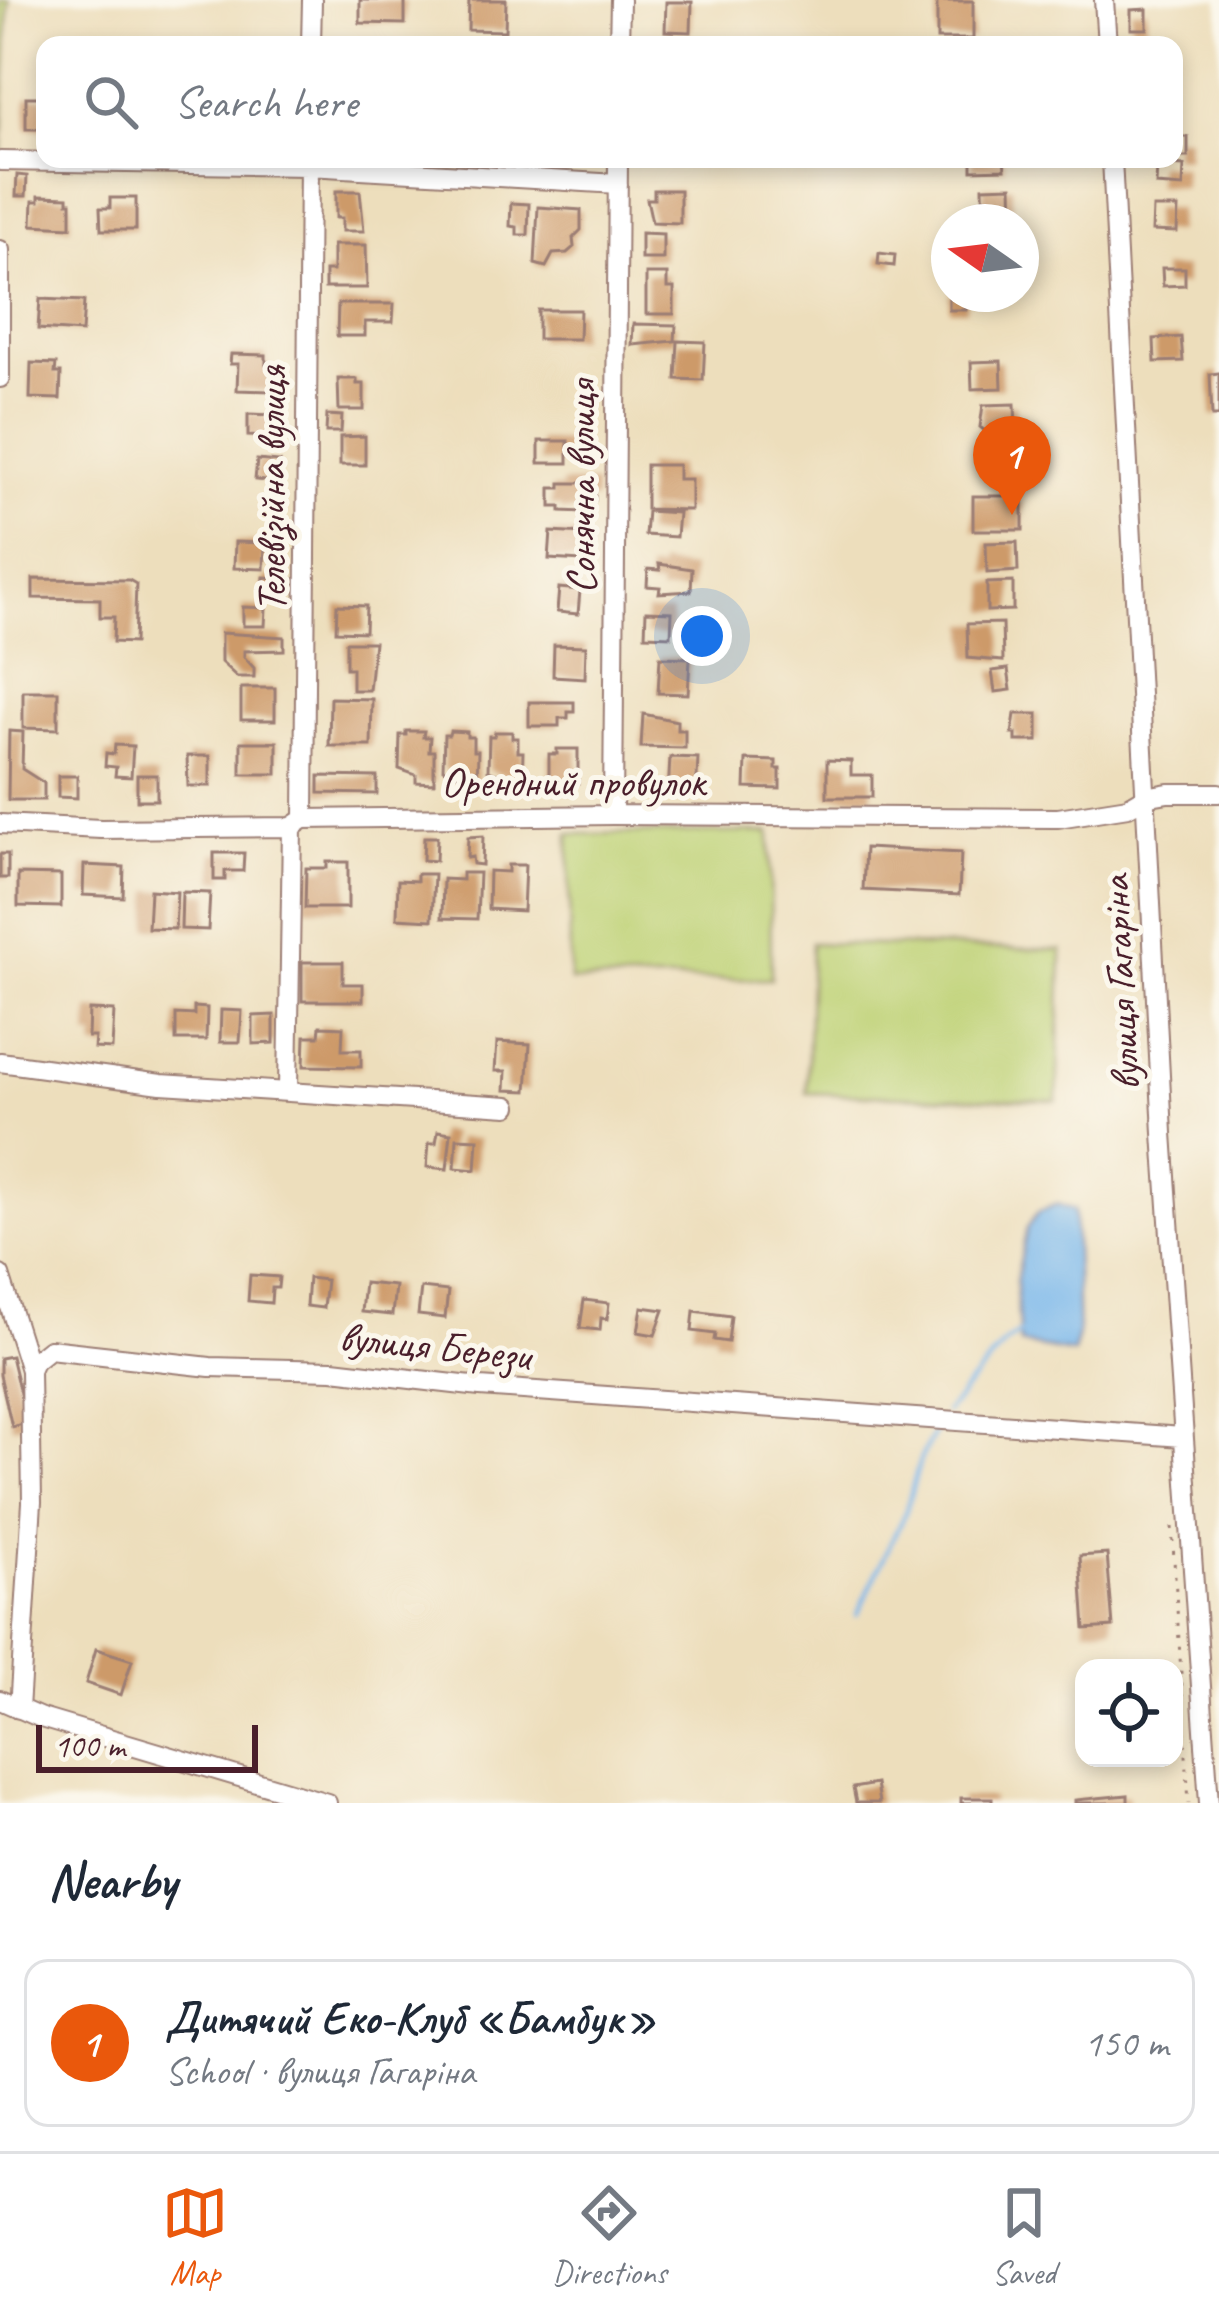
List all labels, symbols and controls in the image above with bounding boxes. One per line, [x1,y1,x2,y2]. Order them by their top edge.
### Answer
search box [36,36,1183,168]
icon: search [78,69,144,135]
text: Search here [174,74,357,131]
north arrow [931,204,1039,312]
street label: Телевізійна вулиця [245,364,298,612]
street label: Сонячна вулиця [555,378,608,594]
pin: 1 [973,416,1051,515]
your location [672,606,732,666]
street label: Орендний провулок [441,756,709,809]
street label: вулиця Гагаріна [1088,871,1153,1092]
street label: вулиця Берези [337,1310,537,1383]
map controls [1075,1659,1183,1767]
button: locate [1075,1659,1183,1767]
scale bar [36,1719,258,1772]
text: 100 m [54,1725,125,1767]
text: Nearby [48,1849,176,1913]
text: Дитячий Еко-Клуб «Бамбук» [165,1990,656,2047]
text: 1 [81,2019,99,2068]
text: 150 m [1084,2019,1168,2068]
text: School · вулиця Гагаріна [165,2047,475,2096]
tab: Map [162,2180,228,2294]
tab: Directions [552,2180,667,2294]
tab: Saved [991,2180,1057,2294]

